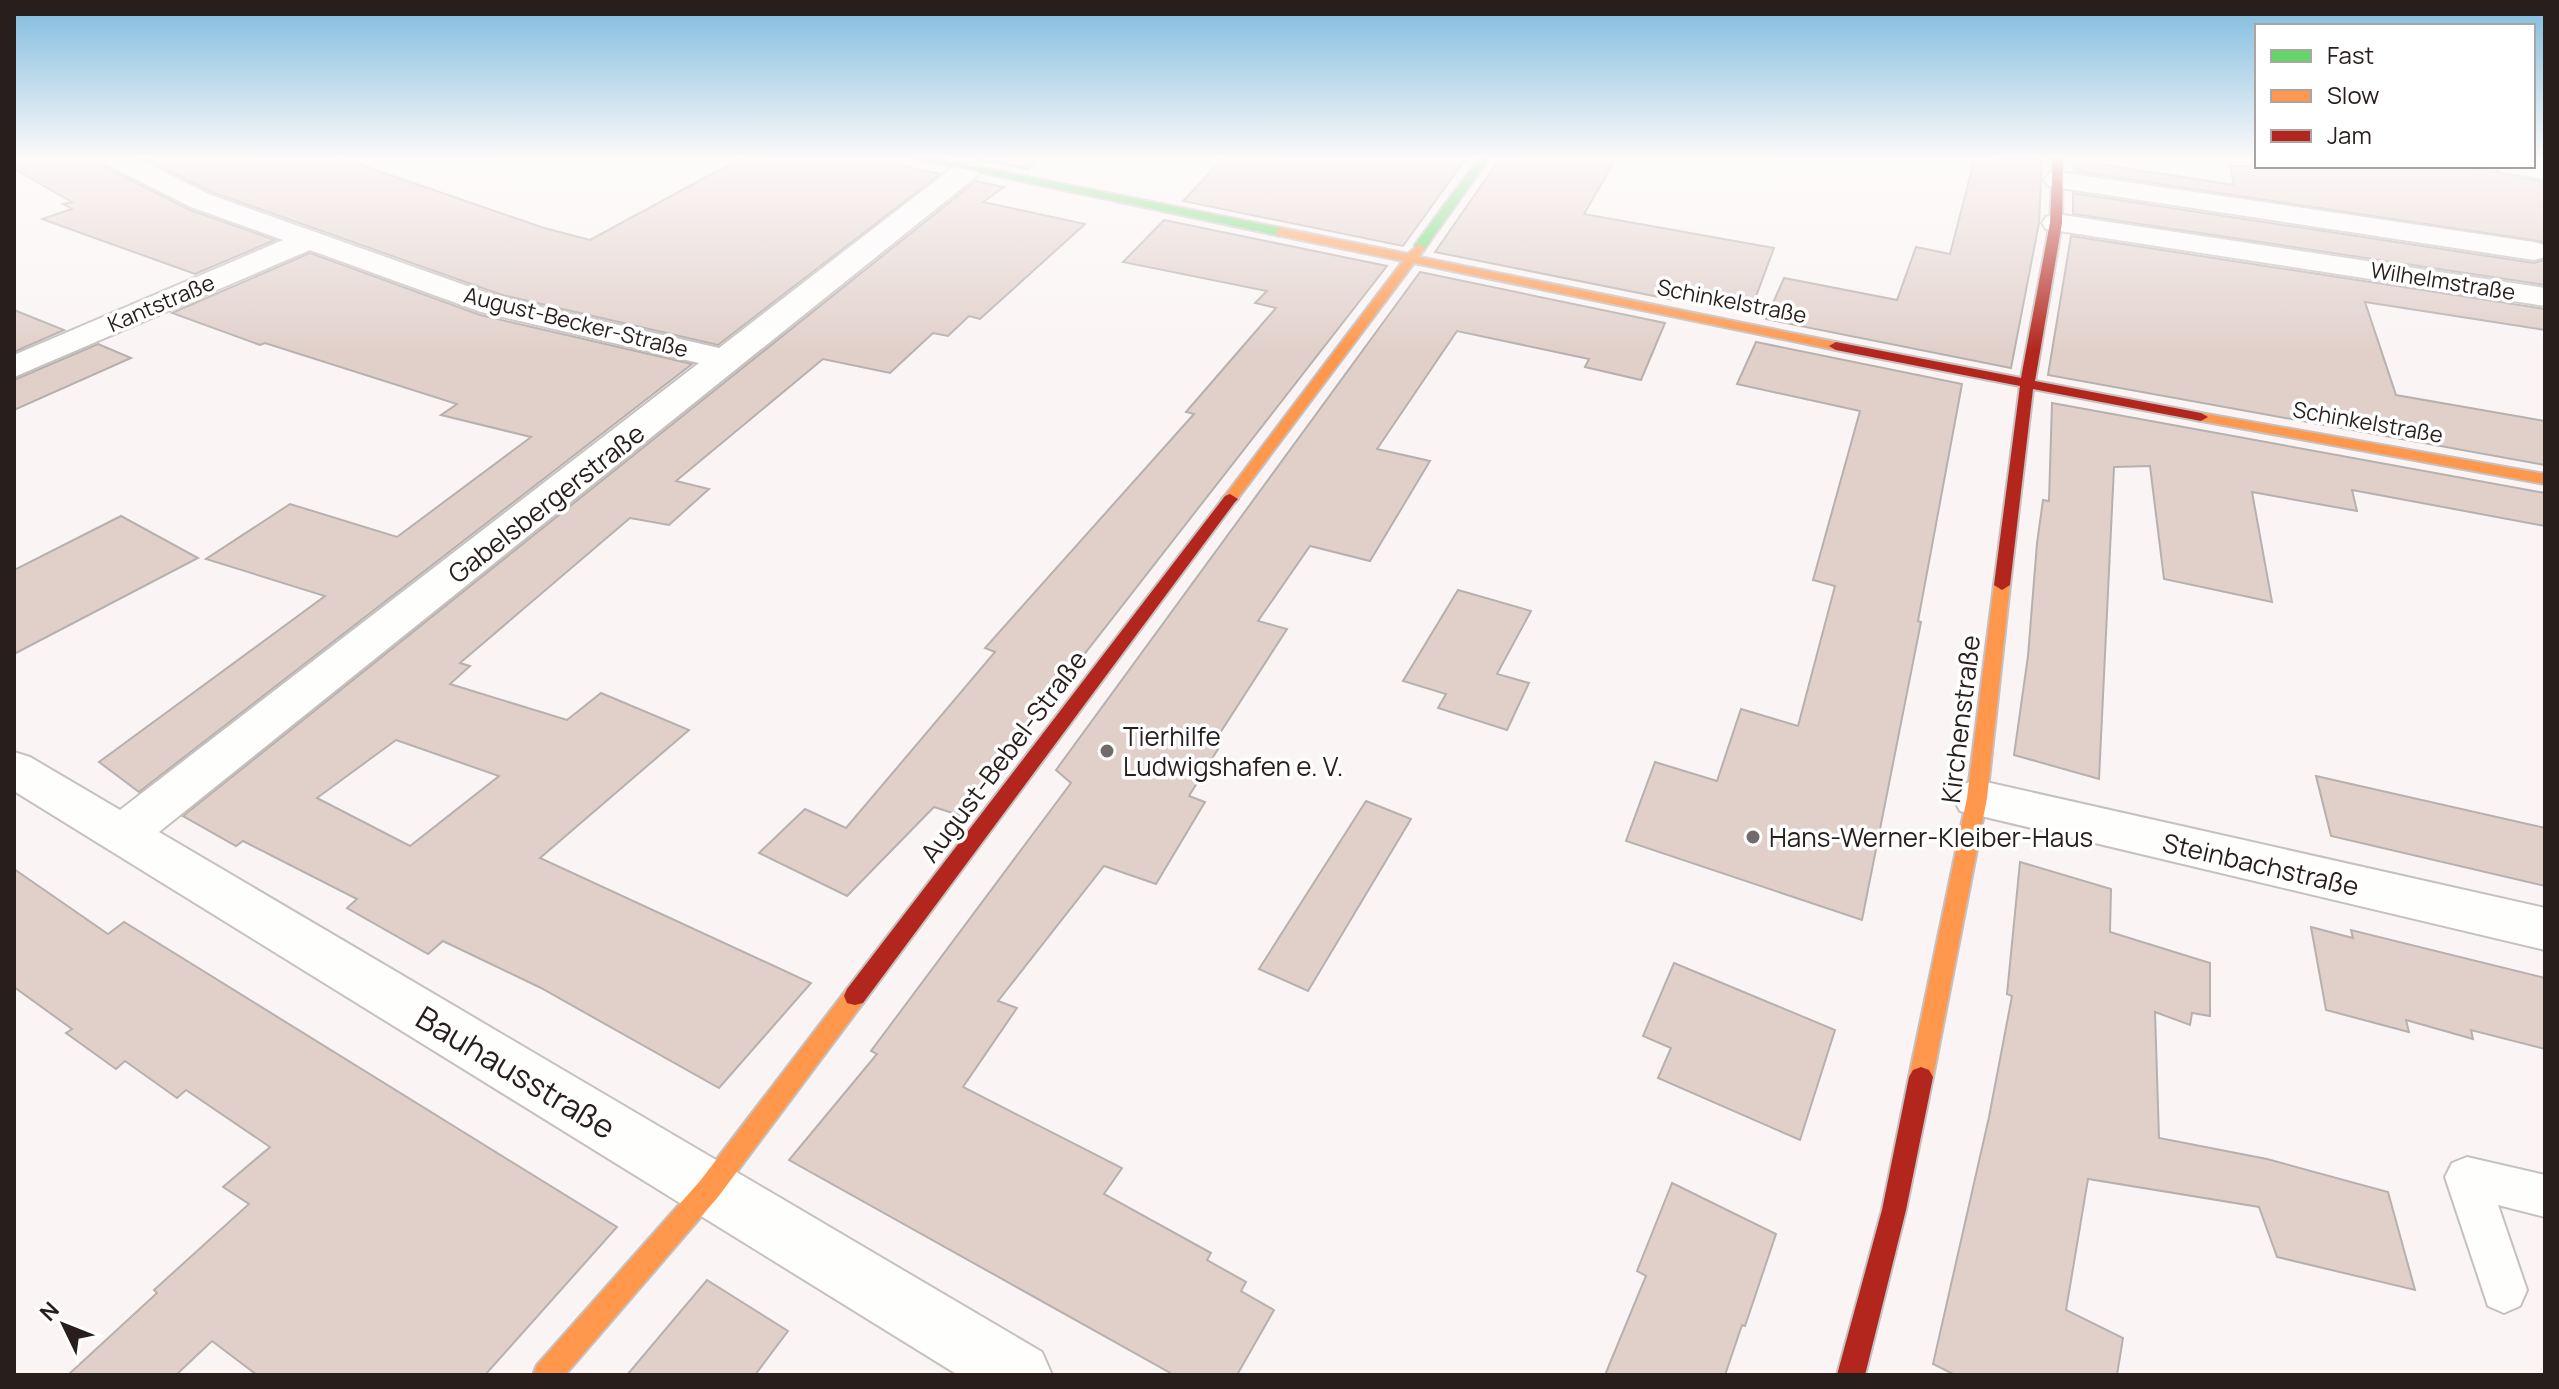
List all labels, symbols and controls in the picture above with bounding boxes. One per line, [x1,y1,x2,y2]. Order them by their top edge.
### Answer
legend [2255,24,2535,168]
text: Fast [2327,38,2374,71]
text: Slow [2327,78,2380,111]
text: Jam [2327,118,2372,151]
street label: Wilhelmstraße [2368,255,2518,307]
street label: Kantstraße [103,267,219,339]
street label: Schinkelstraße [1655,272,1809,330]
street label: August-Becker-Straße [461,280,691,364]
street label: Schinkelstraße [2291,394,2445,450]
street label: Gabelsbergerstraße [440,415,652,591]
street label: Kirchenstraße [1932,633,1988,805]
street label: August-Bebel-Straße [911,643,1095,869]
place label: Tierhilfe Ludwigshafen e. V. [1123,718,1343,784]
marker: Tierhilfe Ludwigshafen e. V. [1098,742,1116,760]
place label: Hans-Werner-Kleiber-Haus [1769,819,2093,855]
street label: Steinbachstraße [2159,824,2363,904]
marker: Hans-Werner-Kleiber-Haus [1744,828,1762,846]
street label: Bauhausstraße [408,995,624,1149]
north arrow [24,1285,104,1365]
text: N [33,1295,66,1327]

